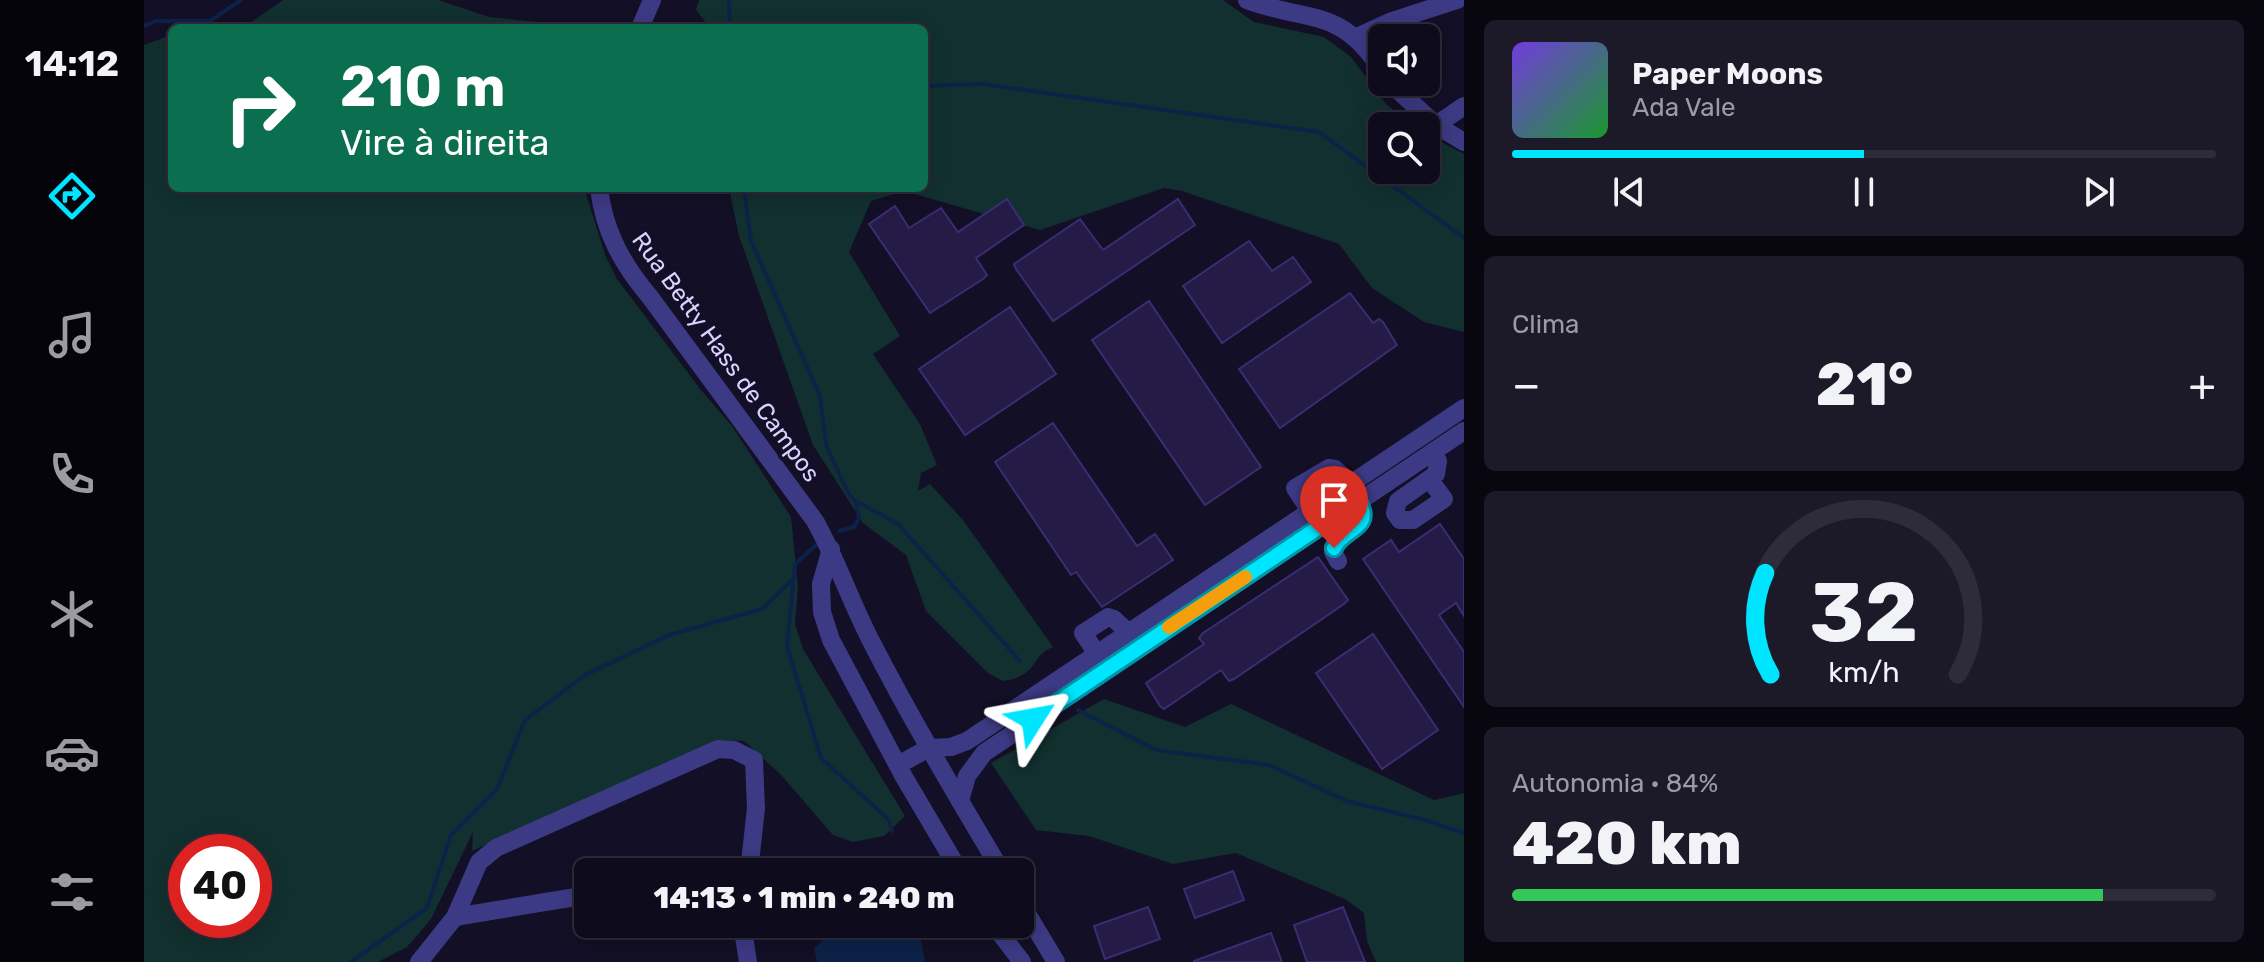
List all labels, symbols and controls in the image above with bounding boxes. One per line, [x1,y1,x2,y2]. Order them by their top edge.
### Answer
map controls [1368,24,1440,184]
button: sound [1368,24,1440,96]
text: 14:12 [25,42,119,85]
text: 210 m [340,54,506,120]
icon: right [208,56,312,160]
text: Paper Moons [1632,56,1823,92]
text: Ada Vale [1632,92,1736,123]
button: search [1368,112,1440,184]
text: Vire à direita [340,121,549,164]
icon: directions [44,168,100,224]
icon: previous [1607,170,1651,214]
icon: pause [1842,170,1886,214]
icon: next [2077,170,2121,214]
street label: Rua Betty Hass de Campos [626,227,826,487]
icon: music [44,307,100,363]
text: Clima [1512,309,1579,340]
text: 21° [1816,349,1913,420]
text: − [1512,359,1541,411]
text: + [2189,359,2216,411]
icon: phone [44,446,100,502]
pin [1300,466,1368,548]
icon: arrive [1312,478,1356,522]
text: 32 [1810,562,1918,661]
icon: climate [44,586,100,642]
text: km/h [1828,655,1900,689]
position arrow [991,677,1075,761]
icon: car [44,725,100,781]
text: Autonomia · 84% [1512,768,1718,799]
text: 420 km [1512,808,1742,879]
speed limit sign: 40 [168,834,272,938]
icon: filters [44,864,100,920]
text: 14:13 · 1 min · 240 m [653,880,955,916]

